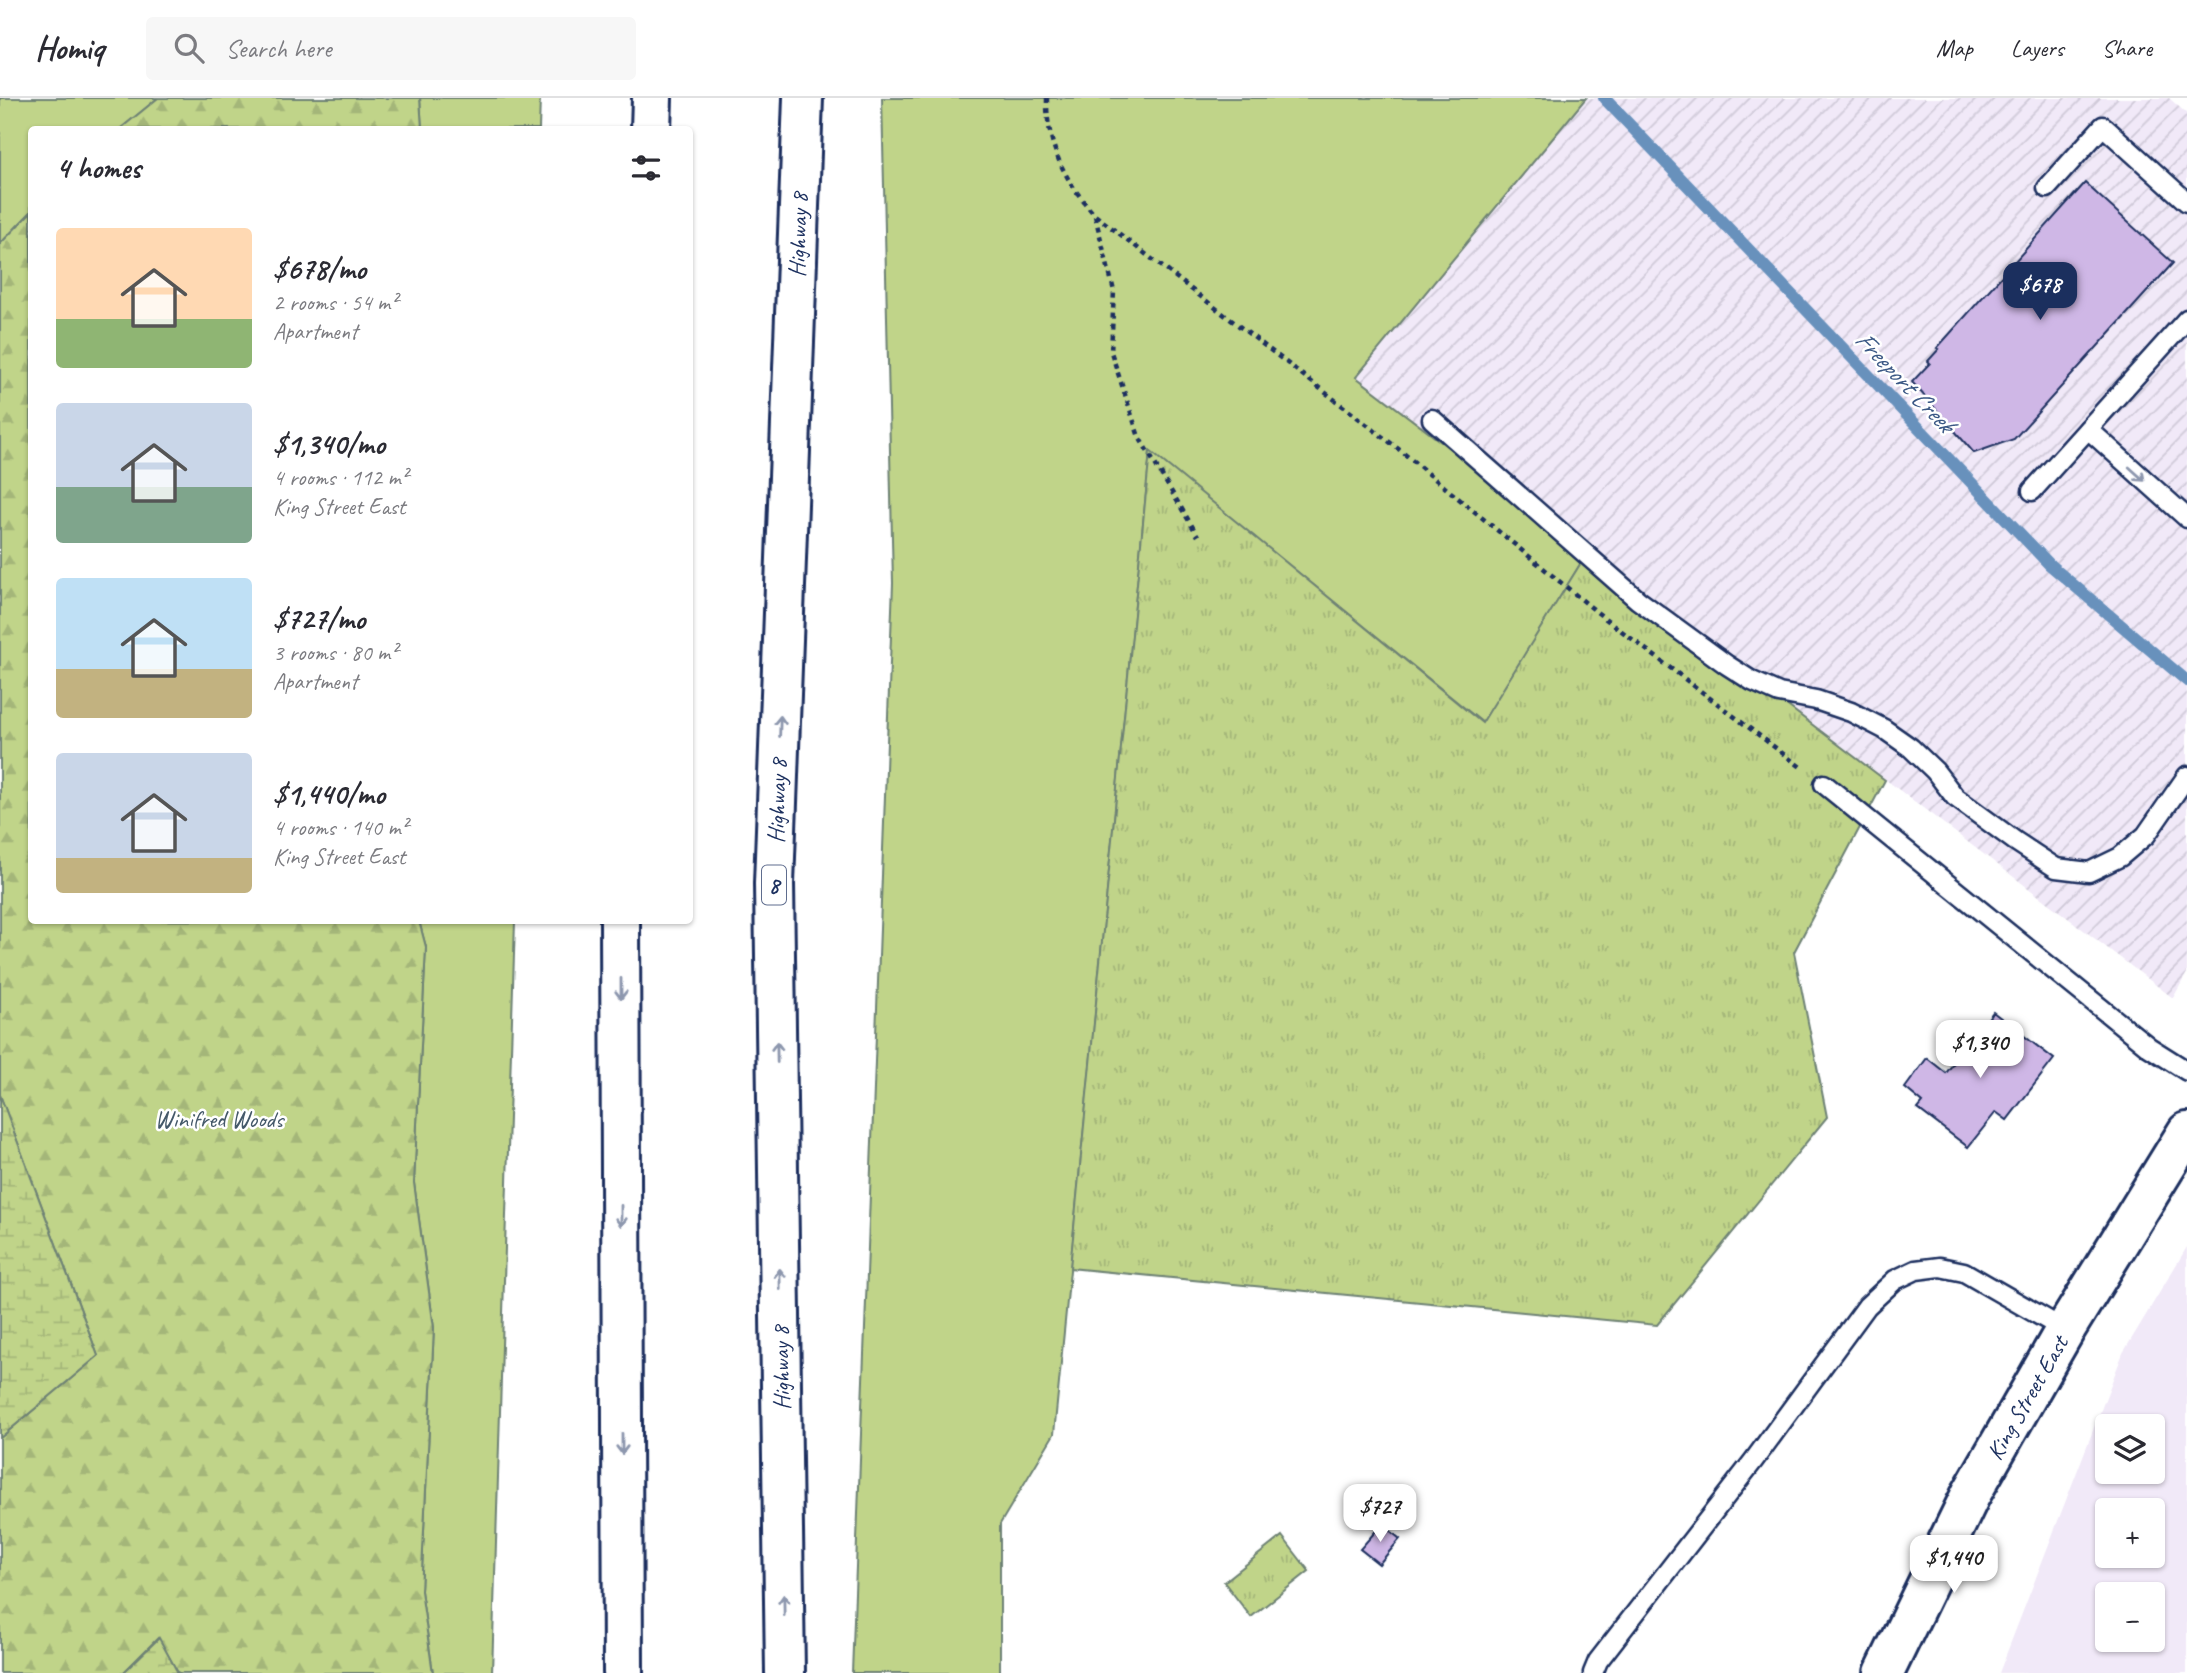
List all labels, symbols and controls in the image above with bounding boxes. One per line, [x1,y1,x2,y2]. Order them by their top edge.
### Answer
search box [146,17,636,80]
text: Homiq [35,27,104,69]
icon: search [170,29,208,67]
text: Search here [226,32,331,65]
text: Map [1936,33,1973,63]
text: Layers [2011,33,2064,63]
text: Share [2102,33,2152,63]
text: 4 homes [56,149,141,187]
icon: filters [627,149,665,187]
street label: Highway 8 [782,190,815,278]
text: $678/mo [273,250,366,288]
icon: home [112,256,196,340]
pin: $678 [1999,262,2081,322]
text: $678 [2019,270,2061,299]
text: 2 rooms · 54 m² [273,288,397,317]
text: Apartment [273,317,358,346]
water label: Freeport Creek [1848,323,1965,443]
text: $1,340/mo [273,425,385,463]
icon: home [112,431,196,515]
text: 4 rooms · 112 m² [273,463,408,492]
one-way arrow [2128,466,2146,482]
text: King Street East [273,492,405,521]
text: $727/mo [273,600,365,638]
icon: home [112,606,196,690]
text: 3 rooms · 80 m² [273,638,397,667]
text: Apartment [273,667,358,696]
one-way arrow [774,715,787,738]
street label: Highway 8 [761,756,794,844]
text: $1,440/mo [273,775,385,813]
icon: home [112,781,196,865]
text: 4 rooms · 140 m² [273,813,408,842]
text: King Street East [273,842,405,871]
road number: 8 [762,866,786,904]
one-way arrow [614,977,628,1000]
pin: $1,340 [1923,1020,2037,1080]
text: $1,340 [1952,1028,2008,1057]
one-way arrow [770,1041,784,1064]
park label: Winifred Woods [155,1104,285,1134]
one-way arrow [614,1204,628,1227]
one-way arrow [773,1268,787,1291]
street label: Highway 8 [765,1323,797,1410]
street label: King Street East [1979,1329,2076,1465]
map controls [2095,1414,2165,1652]
button: layers [2095,1414,2165,1484]
one-way arrow [615,1432,629,1455]
pin: $727 [1339,1484,1421,1544]
text: $727 [1359,1492,1401,1521]
button: + [2095,1498,2165,1568]
pin: $1,440 [1897,1536,2011,1595]
text: $1,440 [1926,1543,1982,1572]
button: − [2095,1582,2165,1652]
one-way arrow [778,1594,791,1617]

